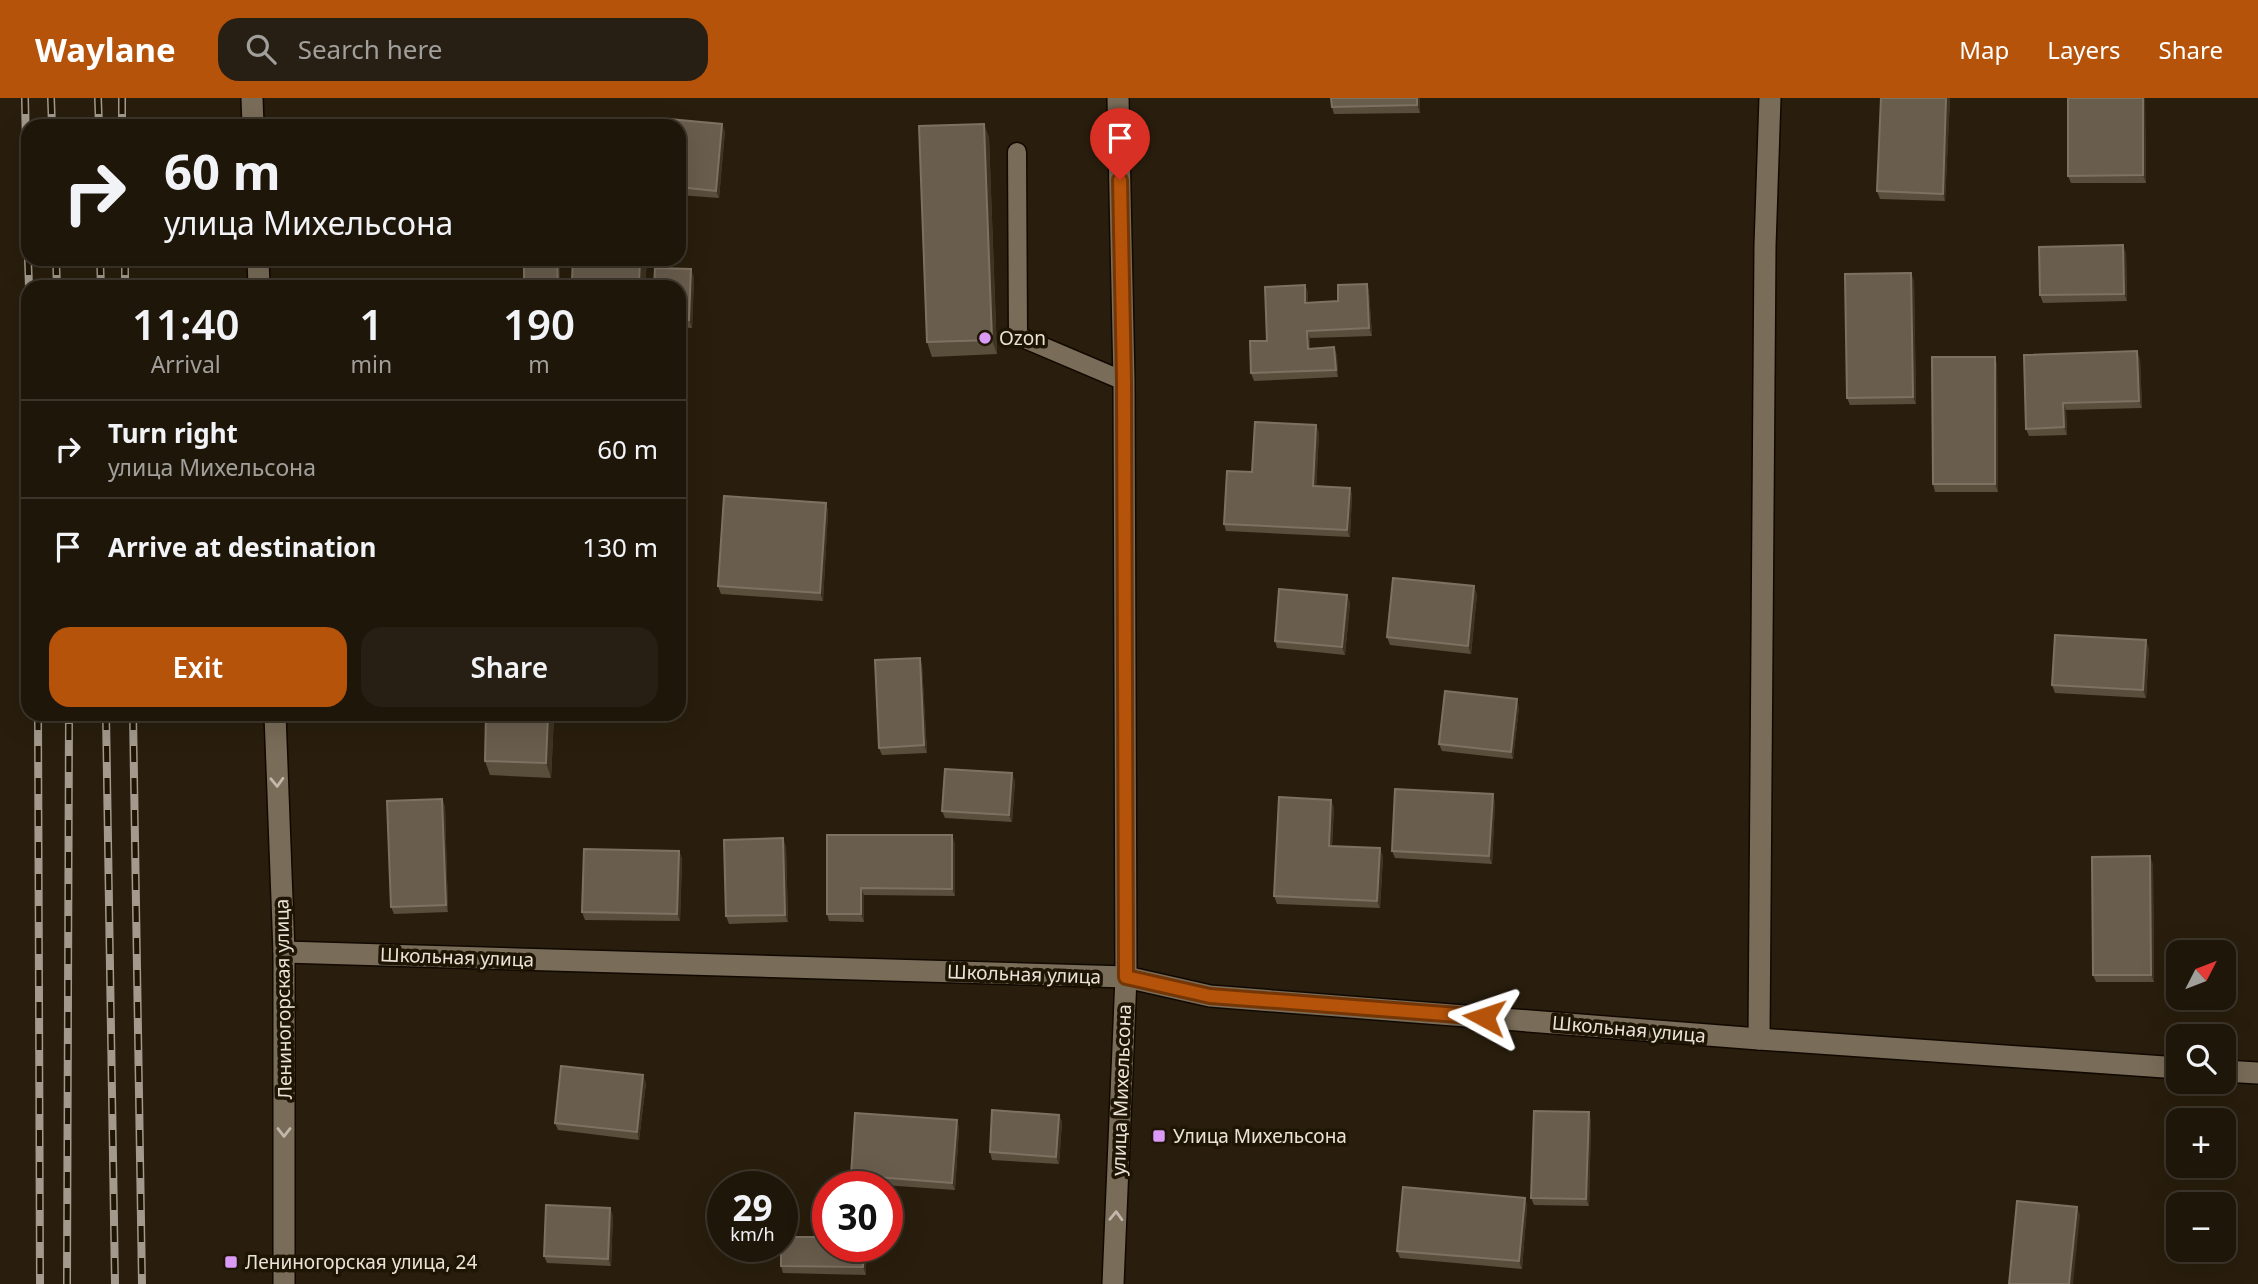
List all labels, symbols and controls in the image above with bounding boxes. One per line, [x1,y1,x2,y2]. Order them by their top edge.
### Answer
search box [218,18,708,81]
text: Waylane [35,27,176,72]
icon: search [242,30,280,68]
text: Search here [298,31,442,67]
text: Map [1959,33,2009,66]
text: Layers [2047,33,2121,66]
text: Share [2159,33,2223,66]
pin [1090,108,1150,180]
icon: arrive [1101,119,1139,157]
text: 60 m [164,138,281,204]
icon: right [49,147,140,238]
text: улица Михельсона [164,201,453,244]
text: 11:40 [132,295,240,352]
text: 1 [359,295,383,352]
text: 190 [503,295,575,352]
place label: Ozon [999,325,1046,351]
marker: Ozon [977,330,993,346]
text: Arrival [151,348,221,380]
text: min [350,348,392,380]
text: m [528,348,550,380]
text: Turn right [108,415,238,451]
icon: right [49,430,87,468]
text: 60 m [597,431,658,467]
text: улица Михельсона [108,451,316,483]
icon: arrive [49,528,87,566]
text: Arrive at destination [108,529,377,565]
text: 130 m [582,529,658,565]
button: Exit [49,627,347,707]
button: Share [361,627,658,707]
one-way arrow [270,777,285,788]
street label: Лениногорская улица [268,899,298,1099]
north arrow [2166,940,2236,1010]
map controls [2166,940,2236,1262]
street label: Школьная улица [380,941,534,973]
street label: Школьная улица [947,958,1101,990]
position arrow [1447,980,1521,1054]
street label: улица Михельсона [1105,1004,1137,1176]
street label: Школьная улица [1551,1009,1707,1049]
button: search [2166,1024,2236,1094]
button: + [2166,1108,2236,1178]
place label: Улица Михельсона [1173,1123,1347,1149]
one-way arrow [276,1127,292,1138]
marker: Улица Михельсона [1151,1128,1167,1144]
speed limit sign: 30 [812,1171,903,1262]
text: 29 [732,1184,773,1231]
button: − [2166,1192,2236,1262]
one-way arrow [1108,1210,1123,1221]
text: km/h [730,1222,775,1246]
place label: Лениногорская улица, 24 [245,1249,477,1275]
marker: Лениногорская улица, 24 [223,1254,239,1270]

